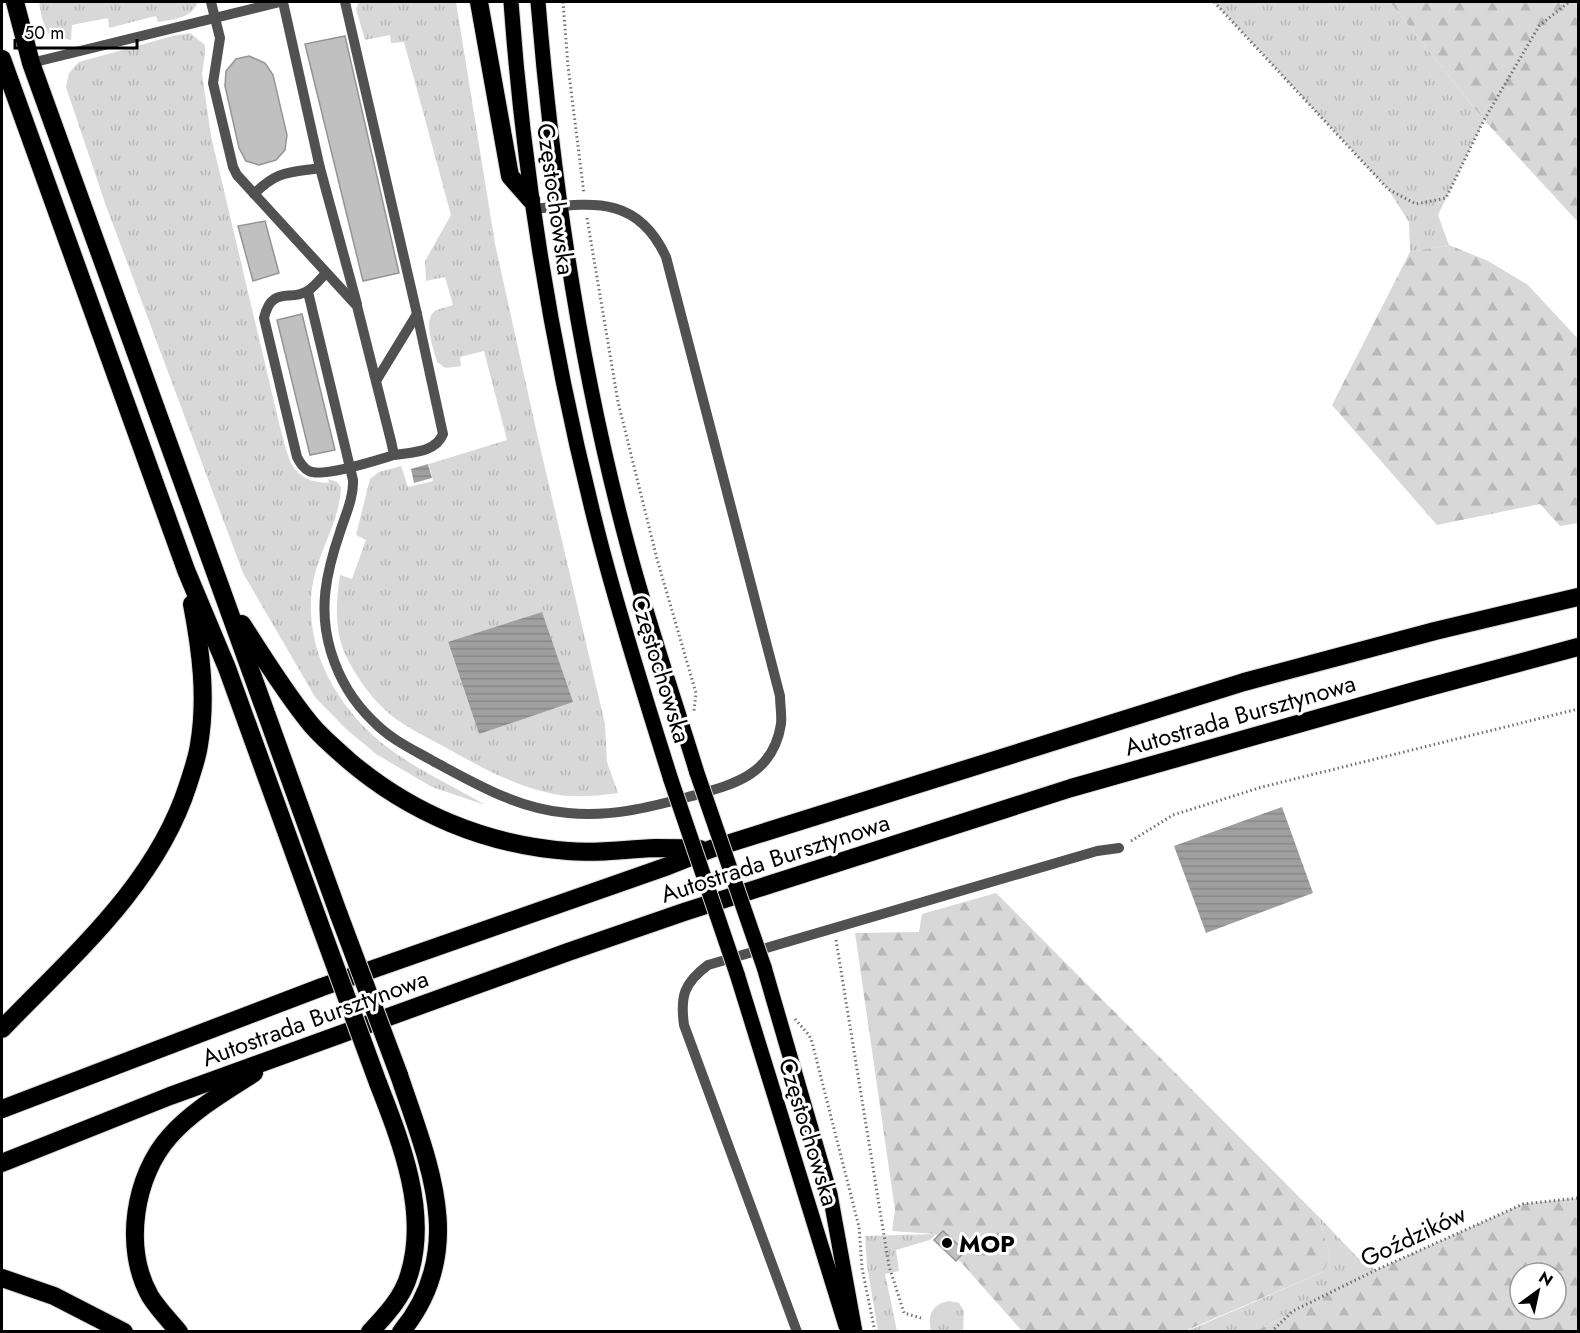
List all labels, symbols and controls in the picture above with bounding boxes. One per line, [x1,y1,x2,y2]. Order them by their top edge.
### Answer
scale bar [15,12,136,50]
text: 50 m [24,20,64,46]
street label: Częstochowska [528,121,584,277]
street label: Częstochowska [622,591,700,747]
street label: Autostrada Bursztynowa [1120,665,1360,765]
street label: Autostrada Bursztynowa [656,804,894,912]
street label: Autostrada Bursztynowa [197,961,433,1075]
street label: Częstochowska [770,1054,848,1210]
street label: Goździków [1354,1196,1472,1276]
place label: MOP [959,1226,1015,1261]
marker: MOP [940,1236,954,1250]
north arrow [1508,1261,1568,1321]
text: N [1534,1266,1557,1292]

